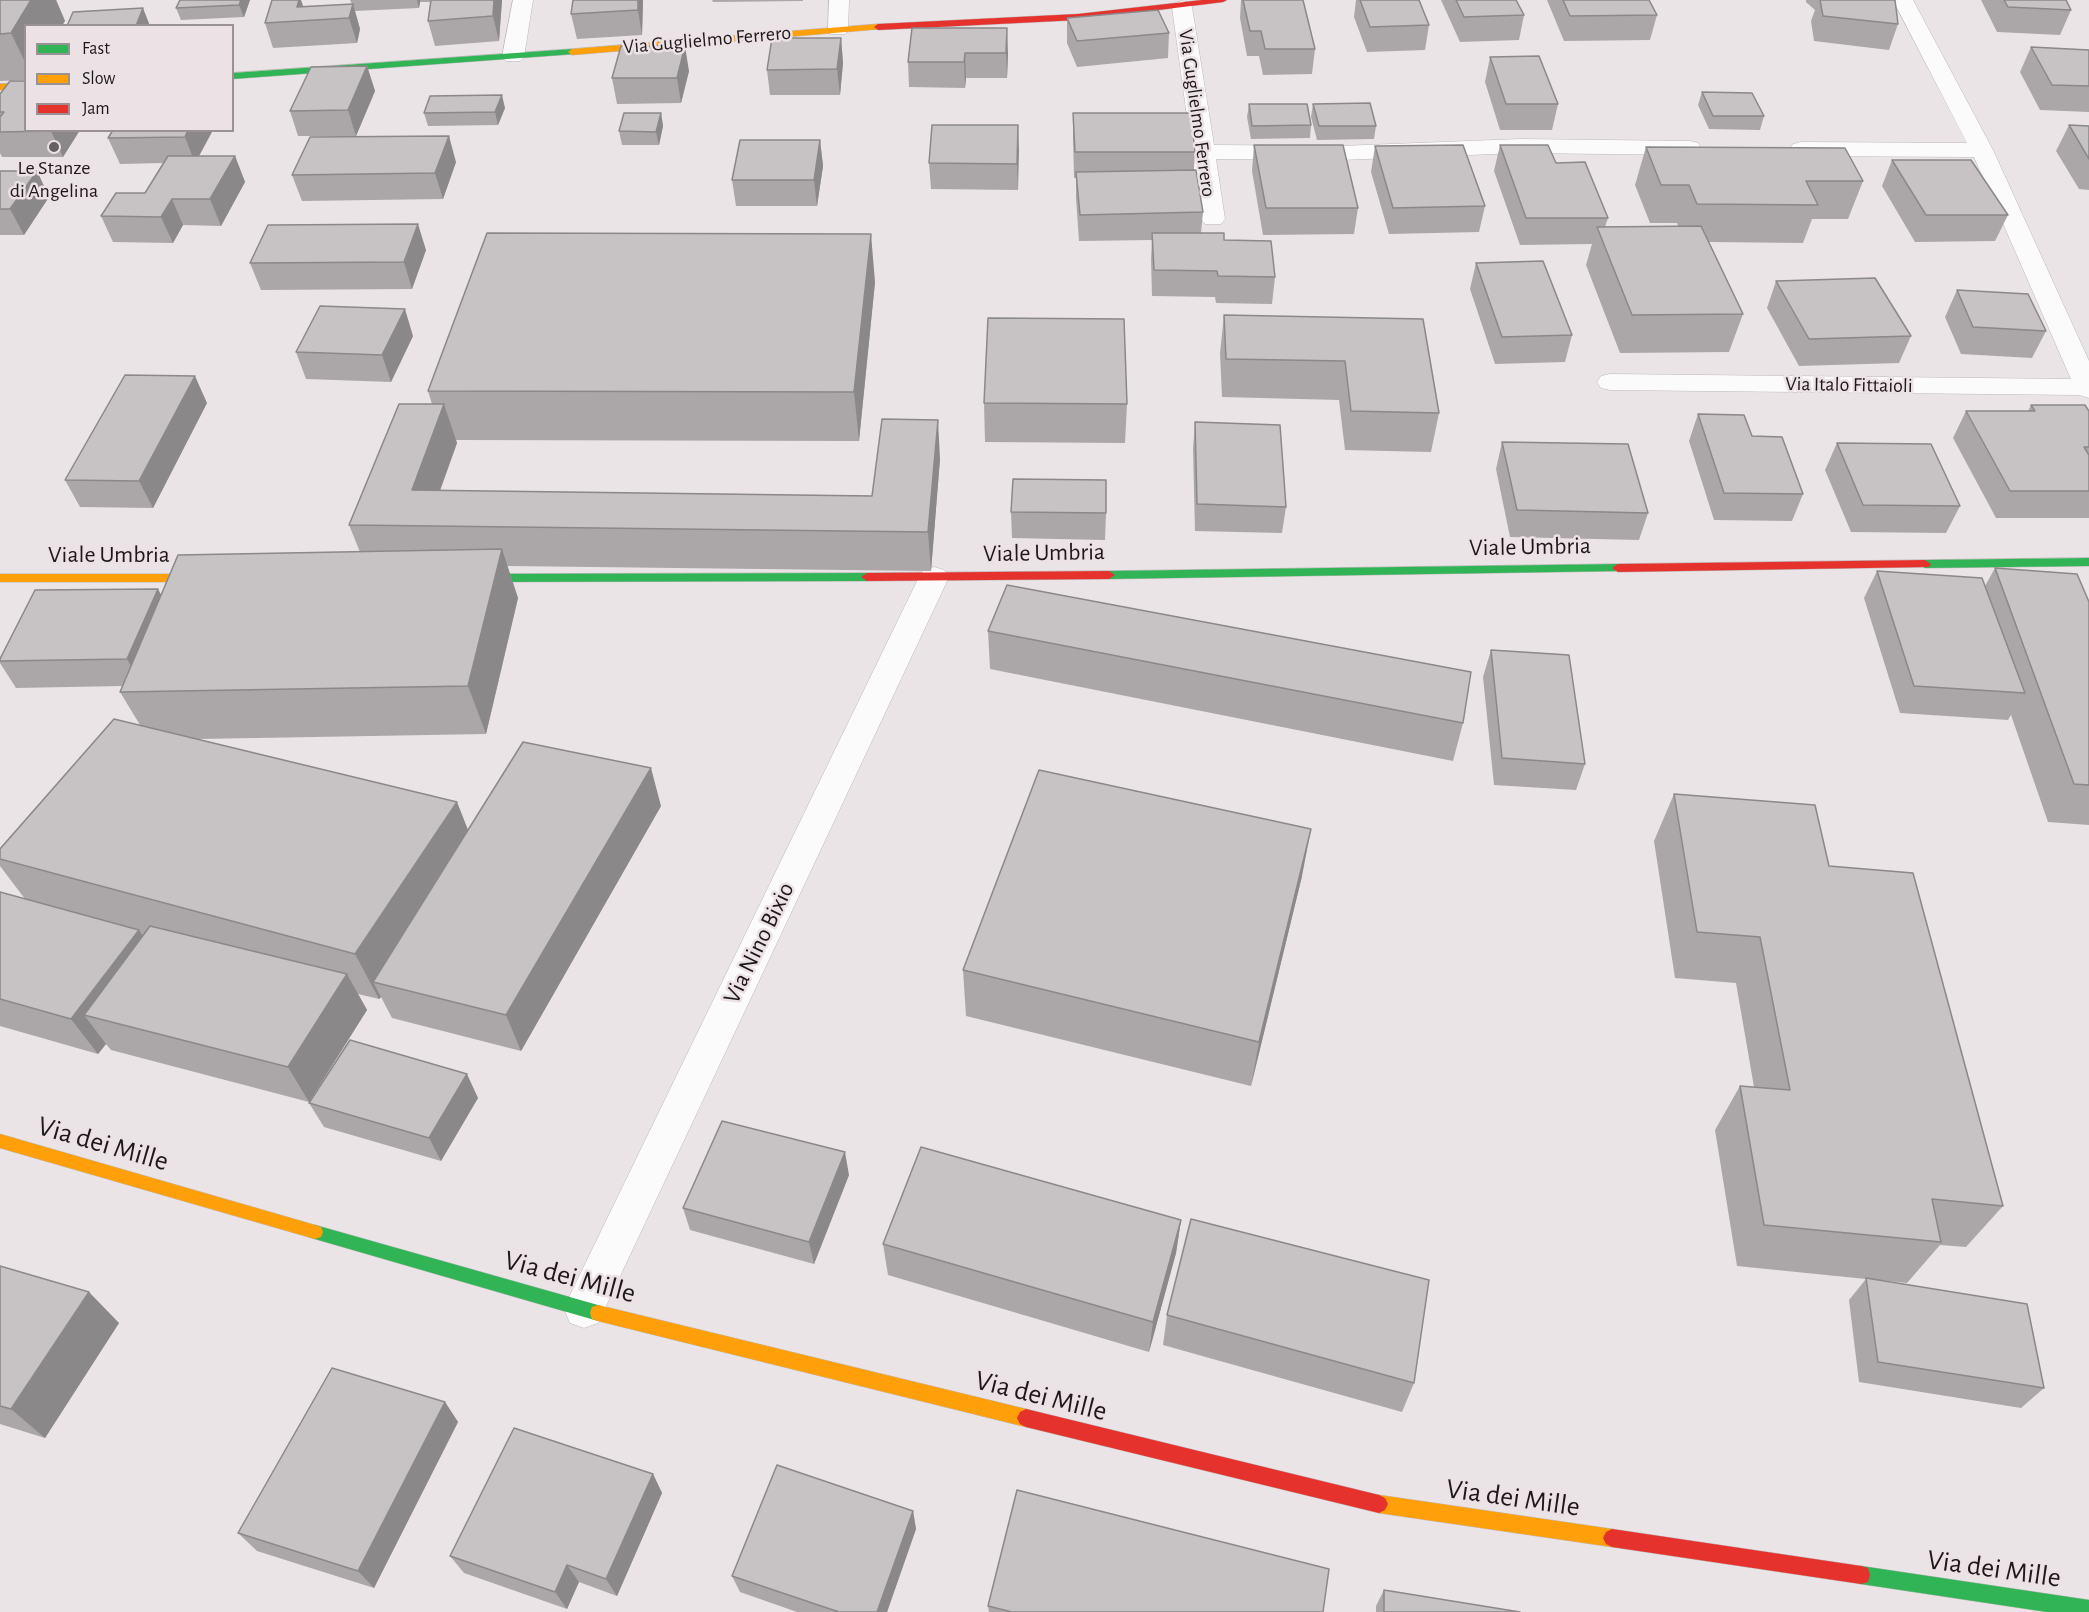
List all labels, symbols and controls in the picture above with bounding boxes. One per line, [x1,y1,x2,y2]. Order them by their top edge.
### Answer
street label: Via Guglielmo Ferrero [622,21,792,59]
legend [24,24,234,132]
street label: Via Guglielmo Ferrero [1173,28,1221,198]
text: Fast [82,40,110,58]
text: Slow [82,70,115,88]
text: Jam [82,100,110,118]
marker: Le Stanze di Angelina [47,140,61,154]
place label: Le Stanze di Angelina [10,156,98,203]
street label: Via Italo Fittaioli [1785,372,1913,398]
street label: Viale Umbria [1469,532,1591,562]
street label: Viale Umbria [983,538,1105,568]
street label: Viale Umbria [48,541,170,569]
street label: Via Nino Bixio [717,878,801,1008]
street label: Via dei Mille [34,1109,172,1179]
street label: Via dei Mille [501,1243,639,1311]
street label: Via dei Mille [972,1363,1110,1429]
street label: Via dei Mille [1444,1472,1582,1524]
street label: Via dei Mille [1925,1543,2063,1595]

